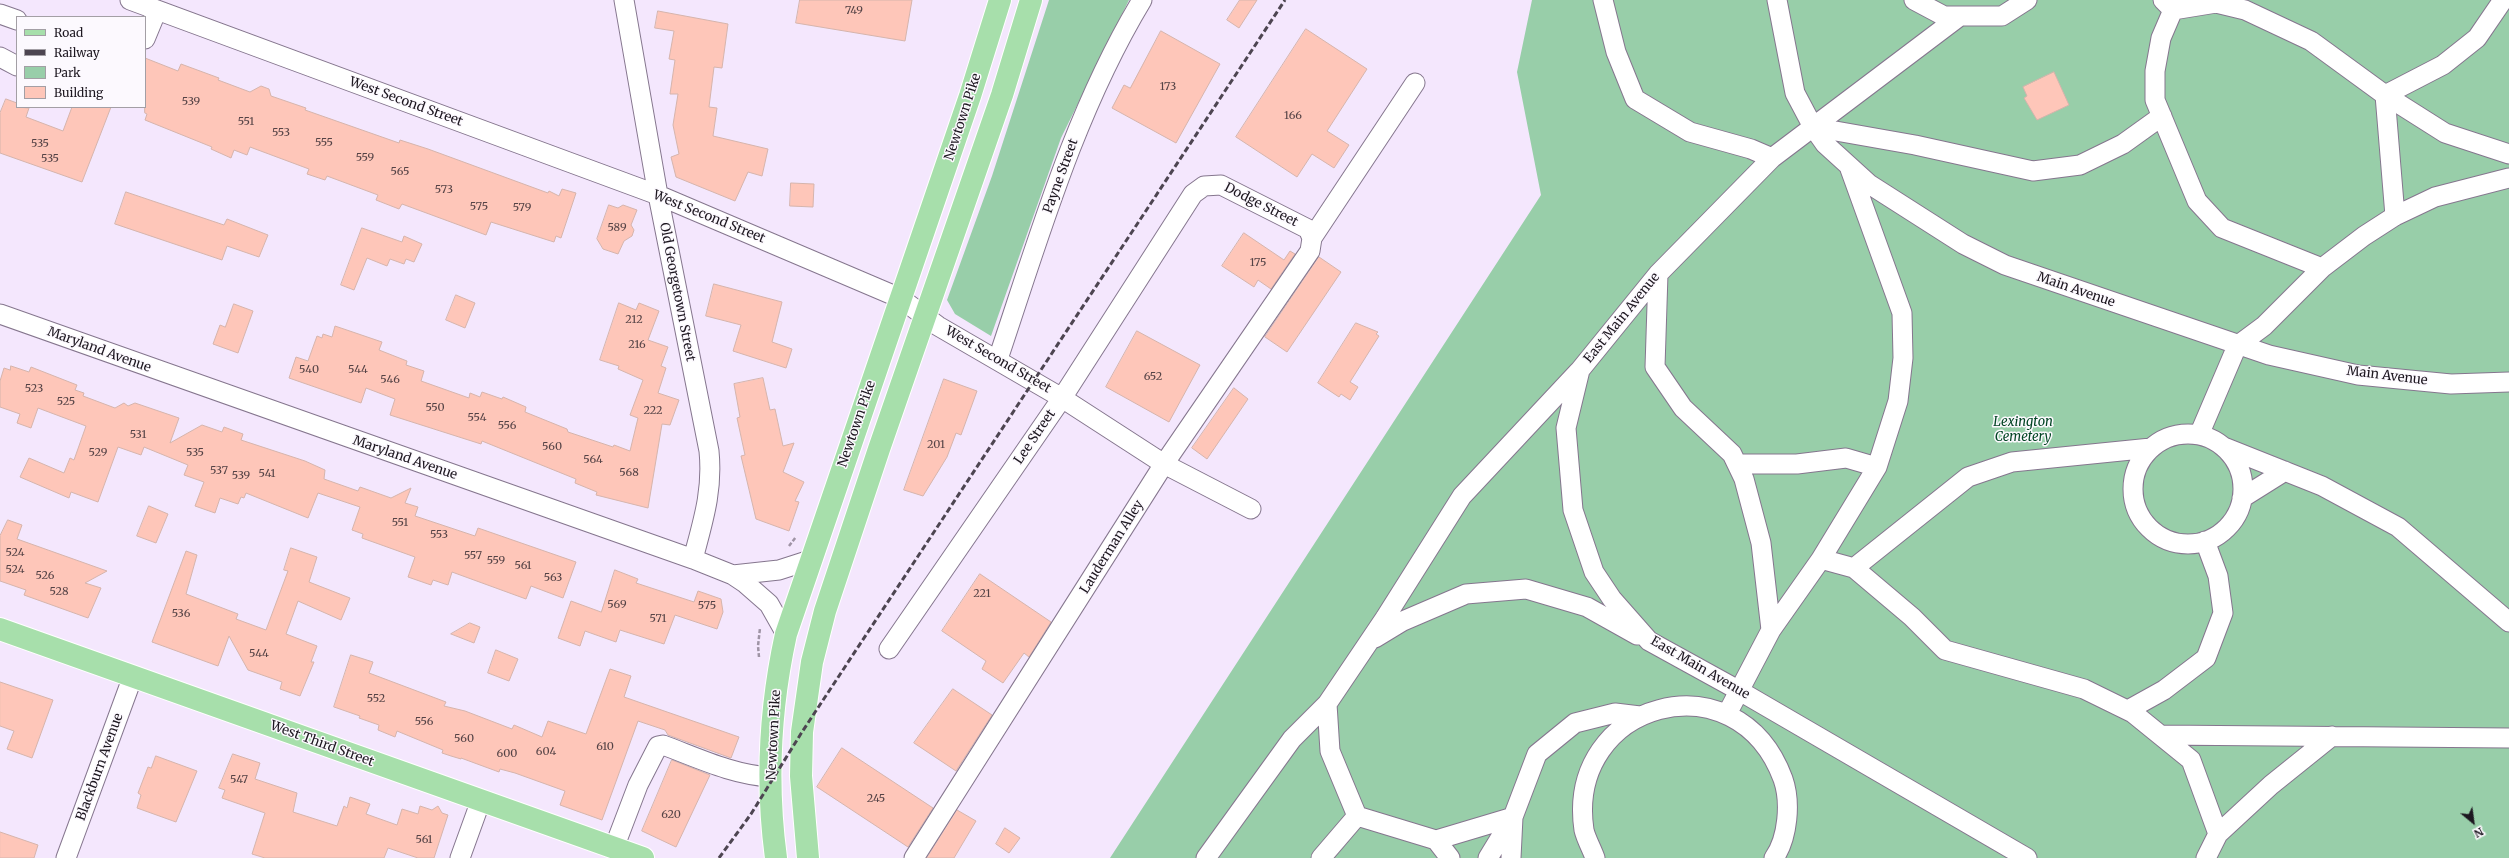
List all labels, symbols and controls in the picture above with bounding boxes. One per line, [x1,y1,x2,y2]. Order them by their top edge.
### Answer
house number: 749 [845,4,863,18]
legend [16,16,146,108]
text: Road [54,25,83,40]
text: Railway [54,45,100,60]
text: Park [54,65,81,80]
street label: Newtown Pike [942,72,984,162]
street label: West Second Street [347,74,465,130]
house number: 173 [1160,80,1176,94]
text: Building [54,85,103,100]
house number: 539 [182,95,200,109]
house number: 166 [1284,109,1302,123]
house number: 551 [238,115,254,129]
house number: 553 [272,126,290,140]
house number: 555 [315,136,333,150]
house number: 535 [31,137,49,151]
street label: Payne Street [1040,137,1082,215]
house number: 559 [356,151,374,165]
house number: 535 [41,152,59,166]
house number: 565 [391,165,409,179]
street label: Dodge Street [1222,180,1300,230]
house number: 573 [435,183,453,197]
street label: West Second Street [651,187,767,247]
house number: 575 [470,200,488,214]
house number: 579 [513,201,531,215]
house number: 589 [607,221,627,235]
street label: Old Georgetown Street [656,221,698,363]
house number: 175 [1250,256,1266,270]
street label: Main Avenue [2035,269,2117,311]
street label: East Main Avenue [1581,270,1663,366]
house number: 212 [625,313,643,327]
street label: West Second Street [942,323,1054,397]
street label: Maryland Avenue [45,324,153,376]
house number: 216 [628,338,646,352]
house number: 540 [299,363,319,377]
house number: 544 [348,363,368,377]
street label: Main Avenue [2346,363,2428,389]
house number: 652 [1144,370,1162,384]
house number: 546 [380,373,400,387]
street label: Newtown Pike [835,379,879,469]
house number: 523 [25,382,43,396]
house number: 525 [57,395,75,409]
house number: 550 [425,401,445,415]
house number: 222 [643,404,663,418]
street label: Lee Street [1011,407,1059,467]
house number: 554 [468,411,486,425]
park label: Lexington Cemetery [1993,414,2053,445]
house number: 556 [498,419,516,433]
house number: 531 [130,428,146,442]
street label: Maryland Avenue [351,433,459,483]
house number: 201 [927,438,945,452]
house number: 560 [542,440,562,454]
house number: 529 [89,446,107,460]
house number: 535 [186,446,204,460]
house number: 564 [583,453,603,467]
house number: 537 [210,464,228,478]
house number: 568 [619,466,639,480]
house number: 541 [258,467,276,481]
house number: 539 [232,469,250,483]
street label: Lauderman Alley [1077,497,1147,597]
house number: 551 [392,516,408,530]
house number: 553 [430,528,448,542]
house number: 524 [6,546,24,560]
house number: 557 [464,549,482,563]
house number: 559 [487,554,505,568]
house number: 561 [514,559,532,573]
house number: 524 [6,563,24,577]
house number: 526 [36,569,54,583]
house number: 563 [544,571,562,585]
house number: 528 [50,585,68,599]
house number: 221 [973,587,991,601]
house number: 569 [607,598,627,612]
house number: 575 [698,599,716,613]
house number: 536 [172,607,190,621]
house number: 571 [650,612,666,626]
street label: East Main Avenue [1648,633,1752,703]
house number: 544 [249,647,269,661]
street label: Newtown Pike [764,689,784,781]
house number: 552 [367,692,385,706]
street label: Blackburn Avenue [73,711,127,823]
house number: 556 [415,715,433,729]
street label: West Third Street [268,718,376,770]
house number: 560 [454,732,474,746]
house number: 610 [596,740,614,754]
house number: 604 [536,745,556,759]
house number: 600 [497,747,517,761]
house number: 547 [230,773,248,787]
house number: 245 [867,792,885,806]
north arrow [2453,802,2493,842]
house number: 620 [661,808,681,822]
text: N [2472,824,2486,841]
house number: 561 [415,833,433,847]

